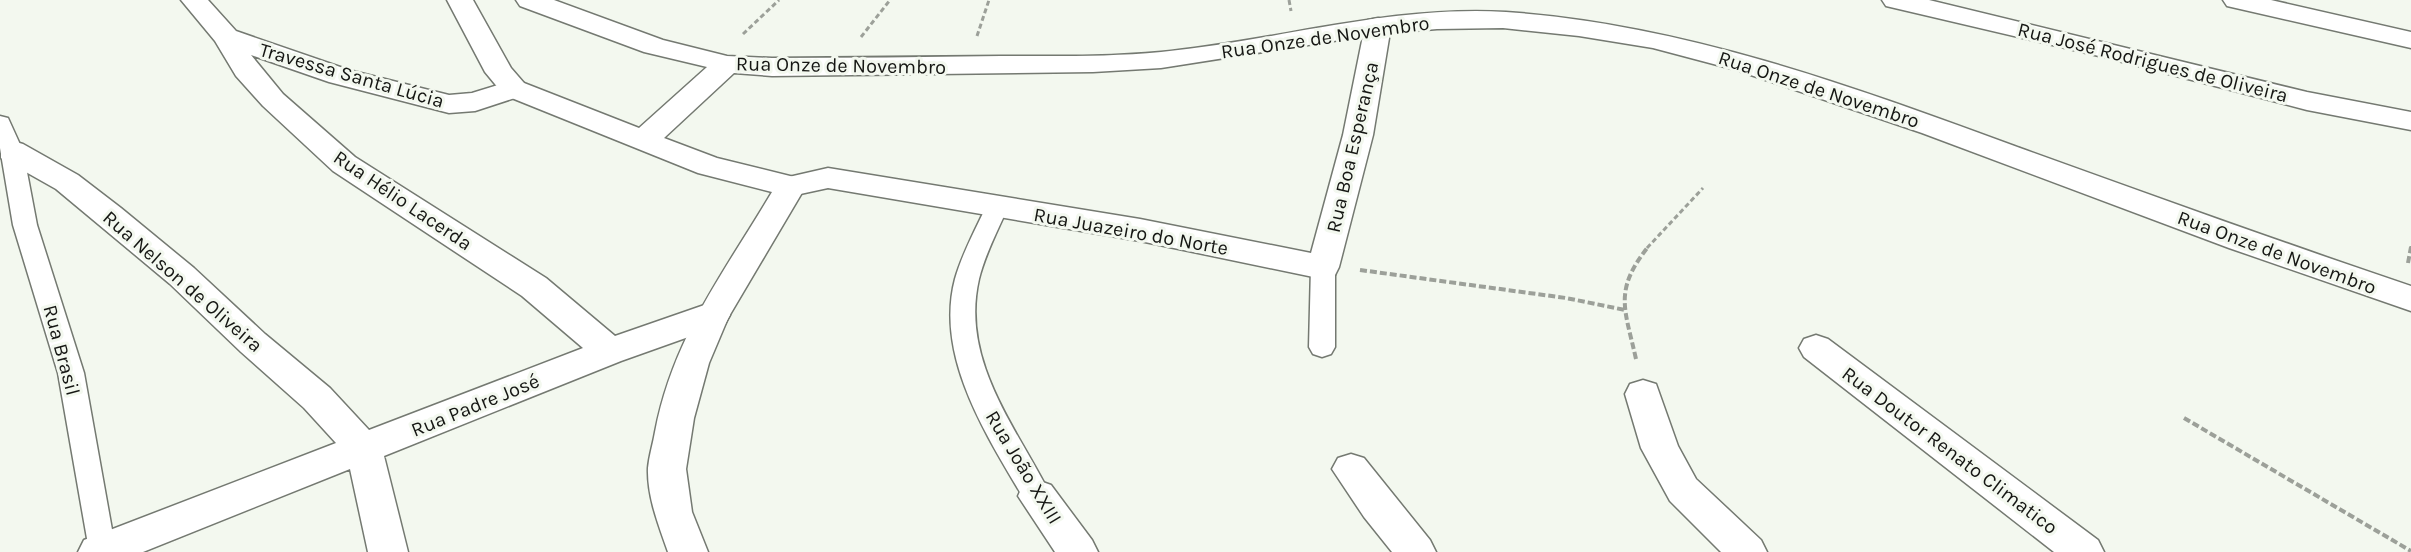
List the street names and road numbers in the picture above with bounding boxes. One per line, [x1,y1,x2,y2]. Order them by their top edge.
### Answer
street label: Rua Onze de Novembro [1219,11,1431,64]
street label: Rua José Rodrigues de Oliveira [2015,18,2290,107]
street label: Travessa Santa Lúcia [257,38,447,113]
street label: Rua Onze de Novembro [1715,46,1922,133]
street label: Rua Onze de Novembro [736,52,946,79]
street label: Rua Boa Esperança [1322,59,1383,235]
street label: Rua Hélio Lacerda [329,146,476,255]
street label: Rua Juazeiro do Norte [1032,203,1230,260]
street label: Rua Nelson de Oliveira [98,206,267,357]
street label: Rua Onze de Novembro [2174,206,2379,299]
street label: Rua Brasil [38,302,85,398]
street label: Rua Doutor Renato Climatico [1837,362,2062,539]
street label: Rua Padre José [408,369,543,442]
street label: Rua João XXIII [981,406,1066,528]

